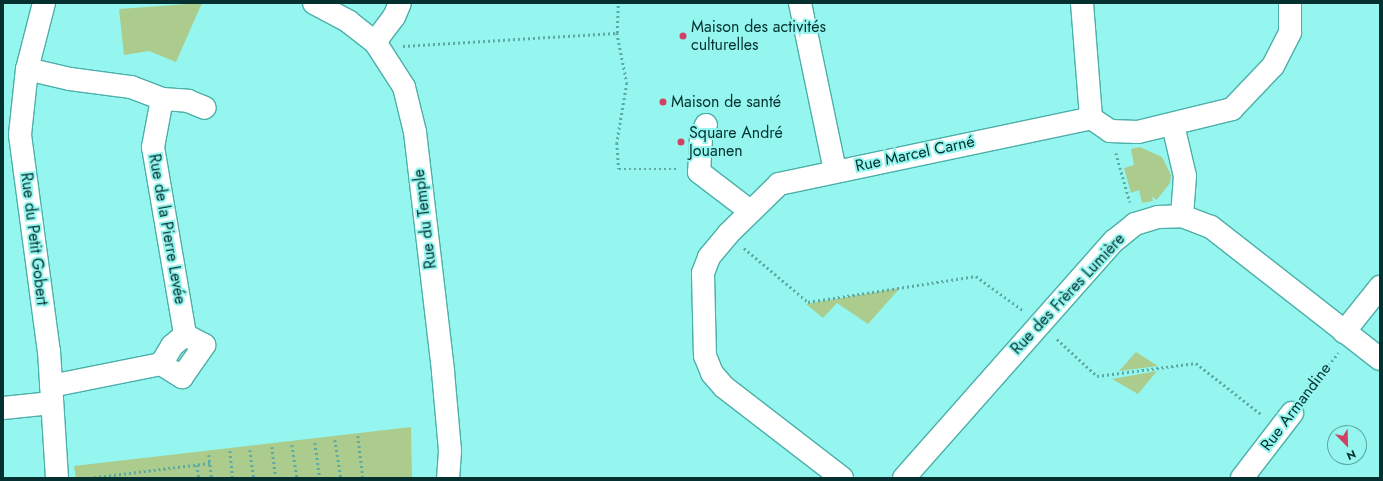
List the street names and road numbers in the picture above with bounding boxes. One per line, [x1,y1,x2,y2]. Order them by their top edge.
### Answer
street label: Rue Marcel Carné [854,132,976,176]
street label: Rue de la Pierre Levée [144,152,190,306]
street label: Rue du Temple [409,168,441,270]
street label: Rue du Petit Gobert [16,171,52,307]
street label: Rue des Frères Lumière [1007,229,1129,359]
street label: Rue Armandine [1257,359,1335,455]

